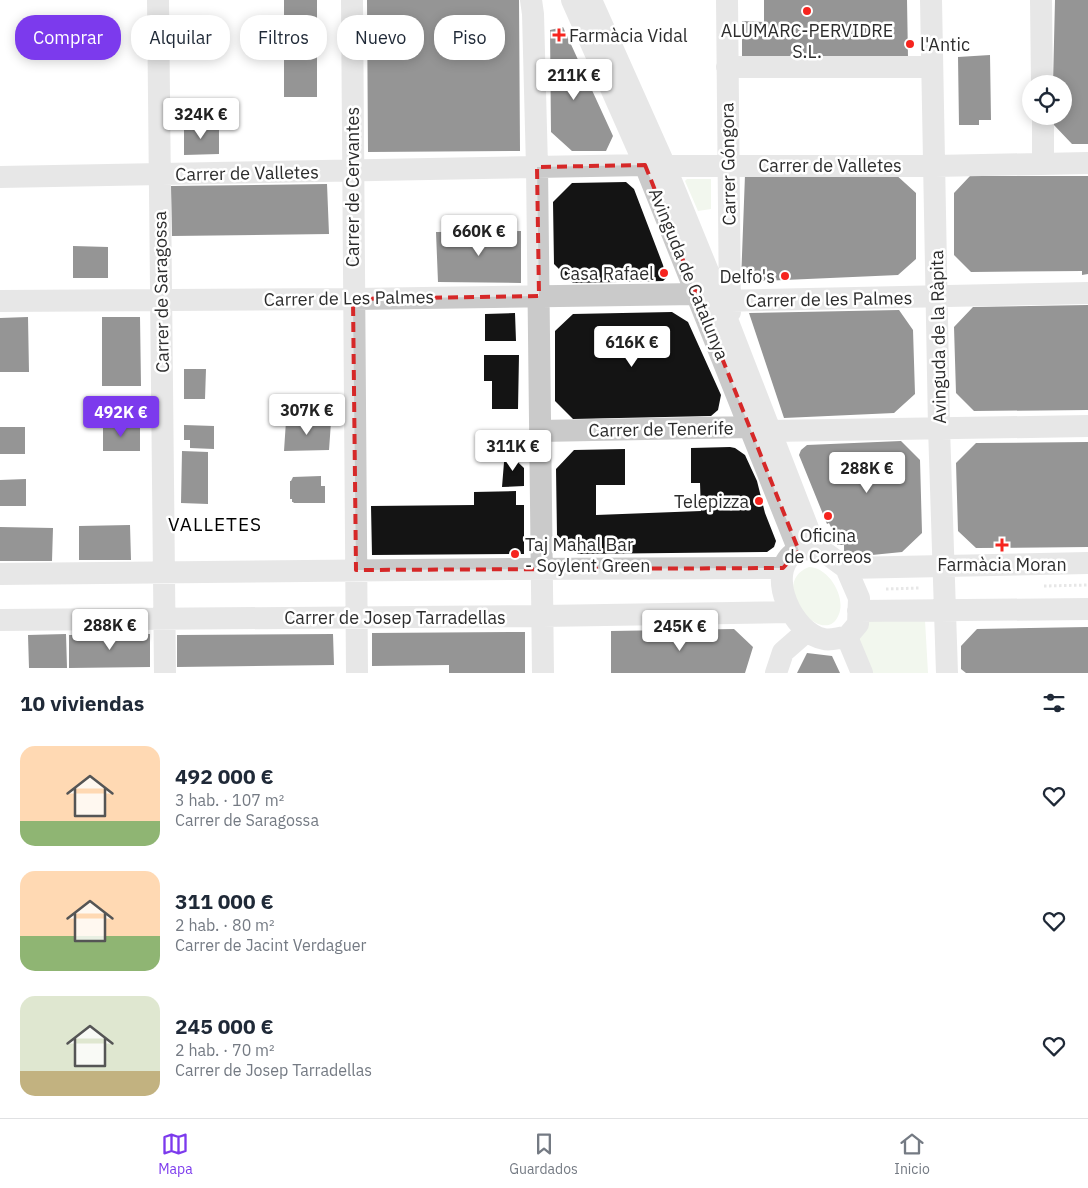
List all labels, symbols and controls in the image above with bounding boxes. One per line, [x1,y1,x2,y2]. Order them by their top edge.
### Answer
marker: ALUMARC-PERVIDRE S.L. [801,5,813,17]
chip: Comprar [15,15,121,60]
chip: Alquilar [131,15,230,60]
chip: Filtros [240,15,327,60]
chip: Nuevo [337,15,424,60]
chip: Piso [434,15,505,60]
place label: ALUMARC-PERVIDRE S.L. [721,19,893,63]
place label: Farmàcia Vidal [569,24,688,47]
marker: Farmàcia Vidal [553,29,565,41]
place label: l'Antic [920,33,970,56]
marker: l'Antic [904,38,916,50]
pin: 211K € [533,58,615,101]
text: 211K € [547,65,601,85]
map controls [1022,75,1072,125]
button: locate [1022,75,1072,125]
pin: 324K € [160,98,242,140]
street label: Carrer Góngora [715,102,741,226]
text: 324K € [174,104,228,124]
street label: Carrer de Cervantes [341,107,364,267]
street label: Carrer de Valletes [758,154,902,177]
street label: Carrer de Valletes [175,160,319,186]
street label: Avinguda de Catalunya [644,185,734,364]
street label: Carrer de Saragossa [148,210,174,373]
pin: 660K € [438,214,520,257]
text: 660K € [452,221,506,241]
street label: Avinguda de la Ràpita [925,250,951,424]
place label: Casa Rafael [559,262,654,285]
place label: Delfo's [720,265,775,288]
marker: Casa Rafael [658,267,670,279]
marker: Delfo's [779,270,791,282]
street label: Carrer de Les Palmes [264,285,434,311]
street label: Carrer de les Palmes [746,286,912,312]
pin: 616K € [591,326,673,368]
text: 616K € [605,332,659,352]
pin: 307K € [266,394,348,436]
pin: 492K € [80,396,162,438]
text: 307K € [280,400,334,420]
text: 492K € [94,402,148,422]
street label: Carrer de Tenerife [588,416,734,442]
pin: 311K € [472,430,554,472]
text: 311K € [486,436,540,456]
pin: 288K € [826,452,908,494]
text: 288K € [840,458,894,478]
place label: Telepizza [674,490,749,513]
marker: Telepizza [753,495,765,507]
marker: Oficina de Correos [822,510,834,522]
district label: VALLETES [168,512,262,536]
place label: Oficina de Correos [784,524,872,568]
place label: Taj Mahal Bar - Soylent Green [525,533,650,577]
marker: Farmàcia Moran [996,539,1008,551]
marker: Taj Mahal Bar - Soylent Green [509,548,521,560]
place label: Farmàcia Moran [937,553,1067,576]
street label: Carrer de Josep Tarradellas [284,606,506,629]
pin: 288K € [69,608,151,651]
pin: 245K € [639,610,721,652]
text: 288K € [83,615,137,635]
text: 245K € [653,616,707,636]
text: 10 viviendas [20,689,144,717]
icon: filters [1040,689,1068,717]
text: 492 000 € [175,762,274,790]
icon: home [60,766,120,826]
icon: heart [1040,782,1068,810]
text: 3 hab. · 107 m² [175,790,284,810]
text: Carrer de Saragossa [175,810,319,830]
text: 311 000 € [175,887,274,915]
icon: home [60,891,120,951]
icon: heart [1040,907,1068,935]
text: 2 hab. · 80 m² [175,915,275,935]
text: Carrer de Jacint Verdaguer [175,935,366,955]
text: 245 000 € [175,1012,274,1040]
icon: home [60,1016,120,1076]
icon: heart [1040,1032,1068,1060]
text: 2 hab. · 70 m² [175,1040,275,1060]
text: Carrer de Josep Tarradellas [175,1060,372,1080]
tab: Mapa [158,1130,193,1178]
tab: Guardados [509,1130,578,1178]
tab: Inicio [894,1130,930,1178]

